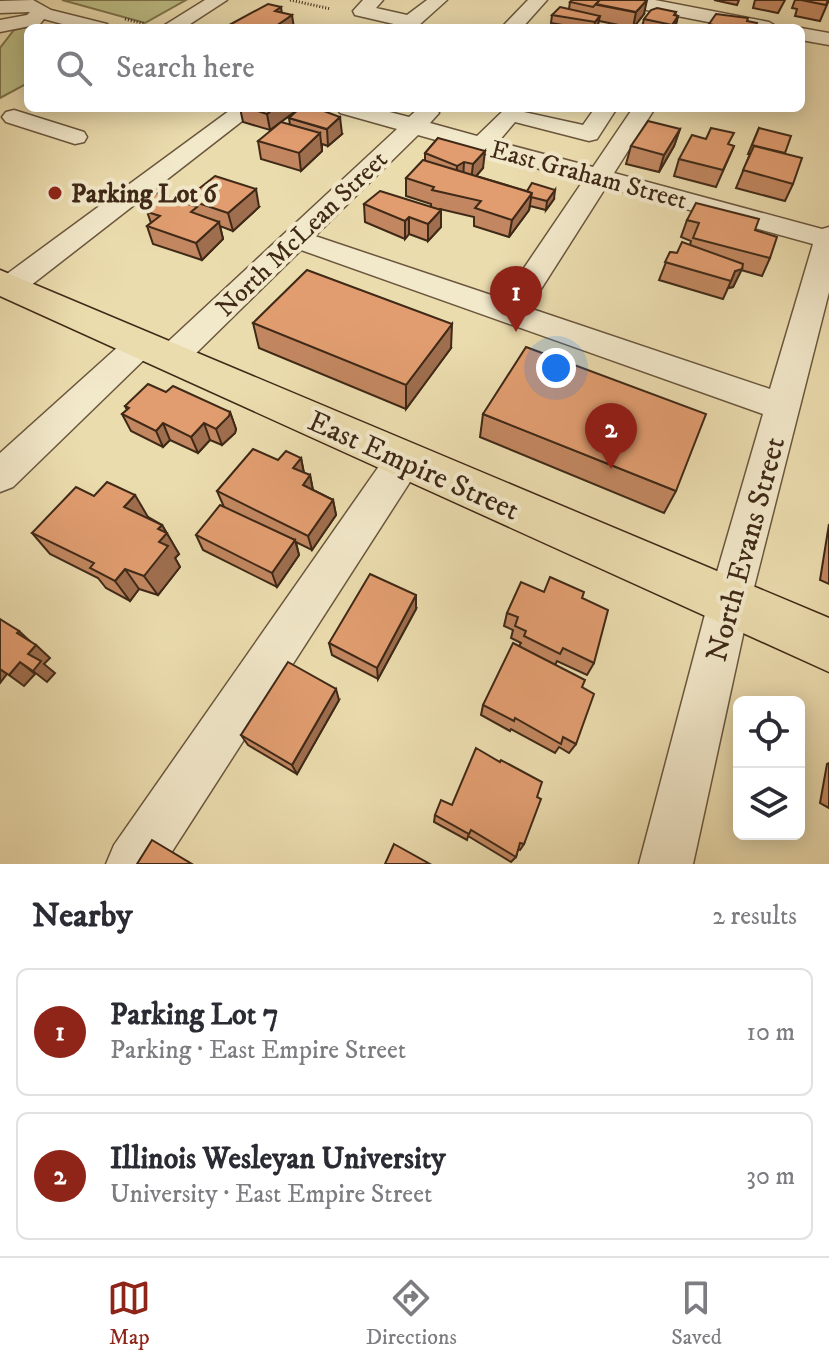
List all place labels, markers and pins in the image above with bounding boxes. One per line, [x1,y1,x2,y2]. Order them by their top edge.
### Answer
place label: Parking Lot 6 [71,178,218,211]
marker: Parking Lot 6 [46,184,64,202]
pin: 1 [490,266,542,332]
pin: 2 [585,403,637,469]

